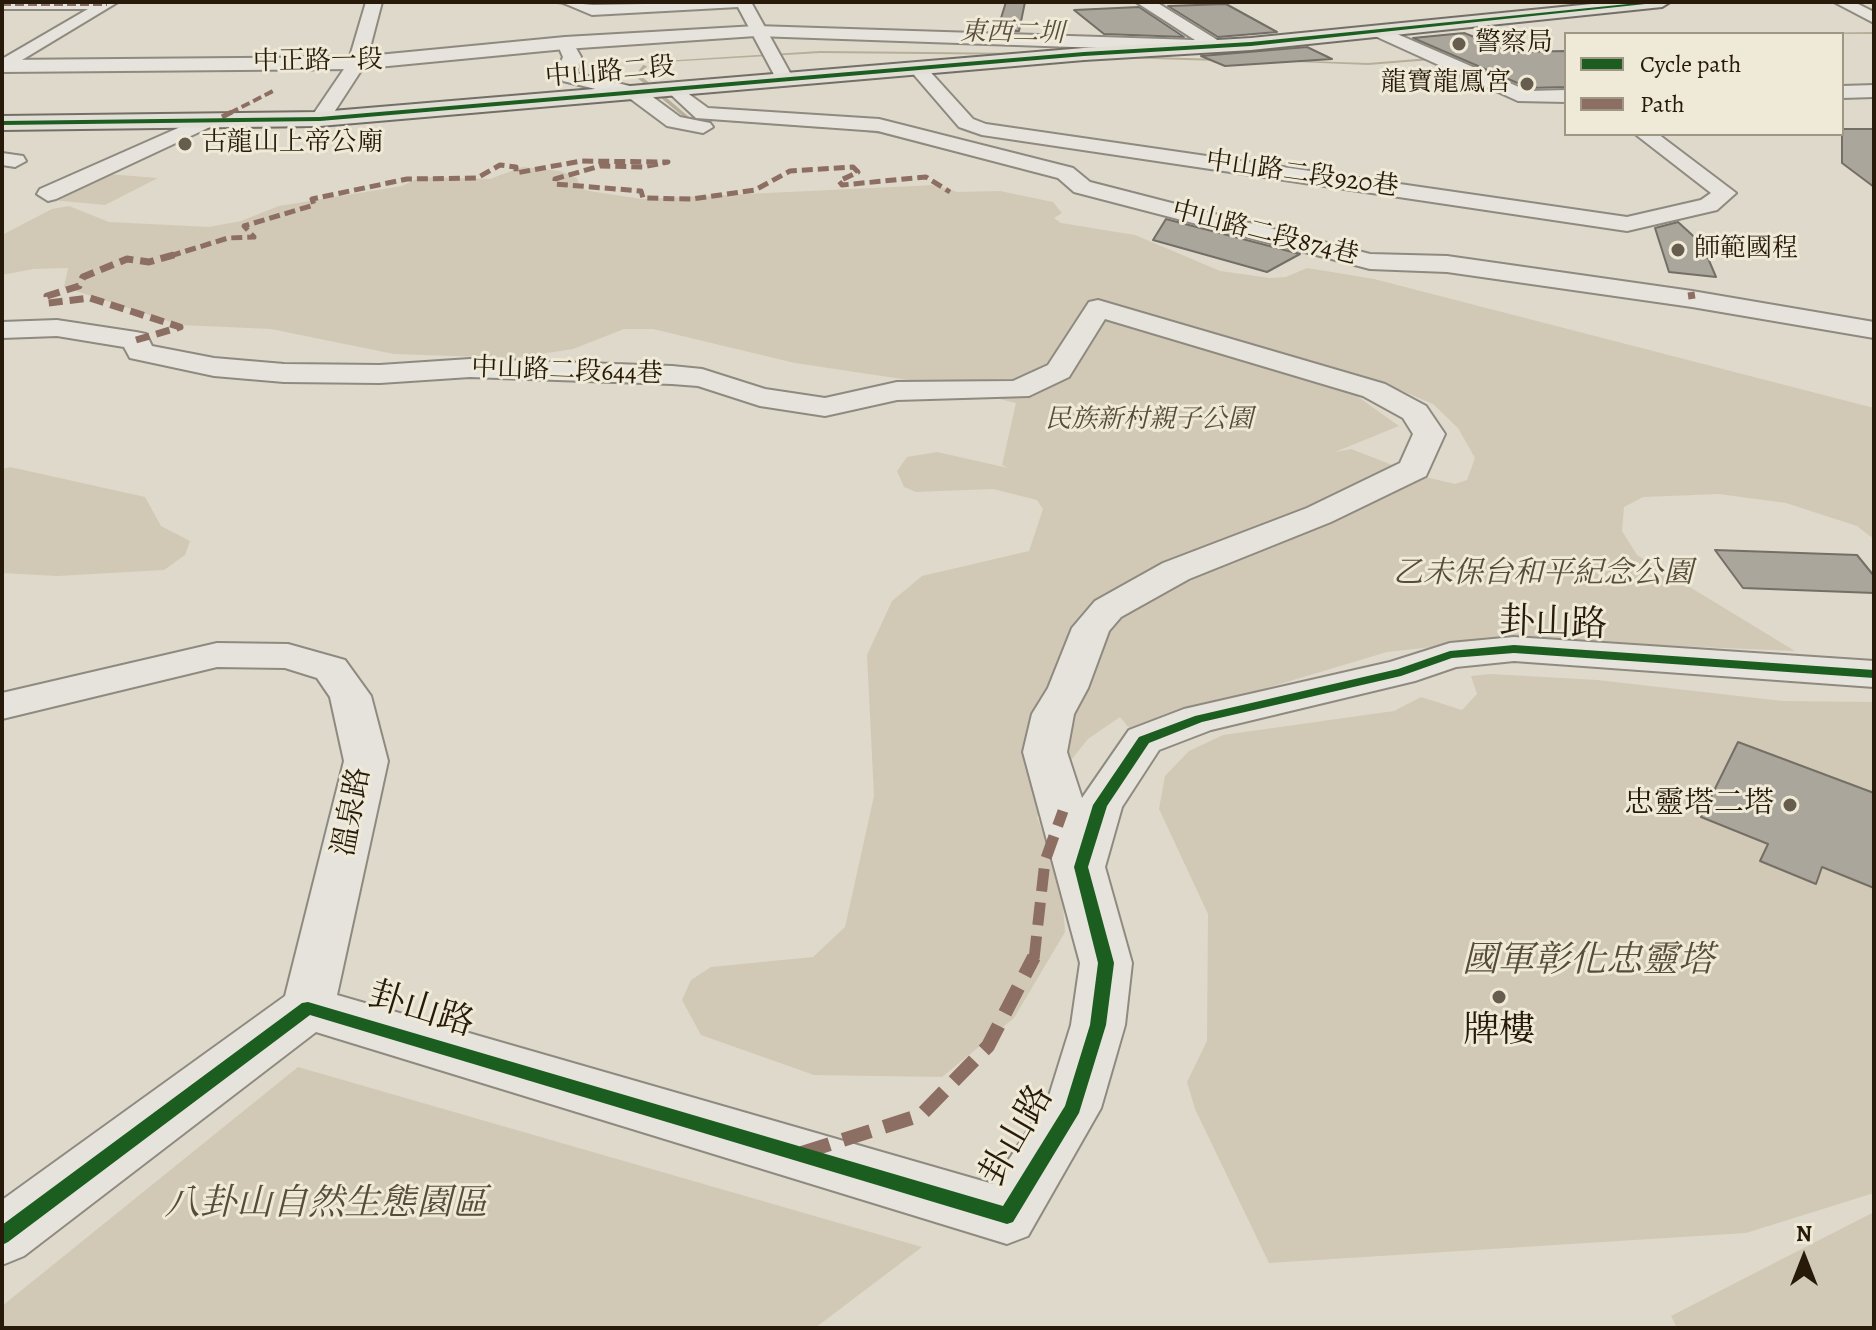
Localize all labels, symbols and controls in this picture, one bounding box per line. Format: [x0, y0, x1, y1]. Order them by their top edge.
water label: 東西二圳 [960, 17, 1064, 51]
place label: 警察局 [1475, 28, 1553, 60]
legend [1564, 32, 1844, 136]
marker: 警察局 [1450, 35, 1468, 53]
street label: 中正路一段 [253, 45, 383, 79]
text: Cycle path [1640, 48, 1741, 80]
street label: 中山路二段 [544, 52, 676, 94]
place label: 龍寶龍鳳宮 [1381, 68, 1511, 100]
marker: 龍寶龍鳳宮 [1518, 75, 1536, 93]
text: Path [1640, 88, 1685, 120]
place label: 古龍山上帝公廟 [201, 128, 383, 160]
marker: 古龍山上帝公廟 [176, 135, 194, 153]
street label: 中山路二段920巷 [1204, 146, 1400, 204]
street label: 中山路二段874巷 [1168, 196, 1362, 272]
place label: 師範國程 [1694, 234, 1798, 266]
marker: 師範國程 [1669, 241, 1687, 259]
street label: 中山路二段644巷 [471, 353, 663, 391]
park label: 民族新村親子公園 [1045, 405, 1253, 437]
park label: 乙未保台和平紀念公園 [1393, 557, 1693, 593]
street label: 卦山路 [1498, 602, 1608, 648]
street label: 溫泉路 [327, 764, 379, 860]
place label: 忠靈塔二塔 [1624, 787, 1774, 823]
marker: 忠靈塔二塔 [1781, 796, 1799, 814]
park label: 國軍彰化忠靈塔 [1462, 940, 1714, 984]
street label: 卦山路 [363, 975, 479, 1047]
marker: 牌樓 [1490, 988, 1508, 1006]
place label: 牌樓 [1463, 1010, 1535, 1054]
street label: 卦山路 [972, 1078, 1064, 1194]
park label: 八卦山自然生態園區 [164, 1183, 488, 1227]
north arrow [1764, 1218, 1844, 1298]
text: N [1796, 1219, 1812, 1249]

